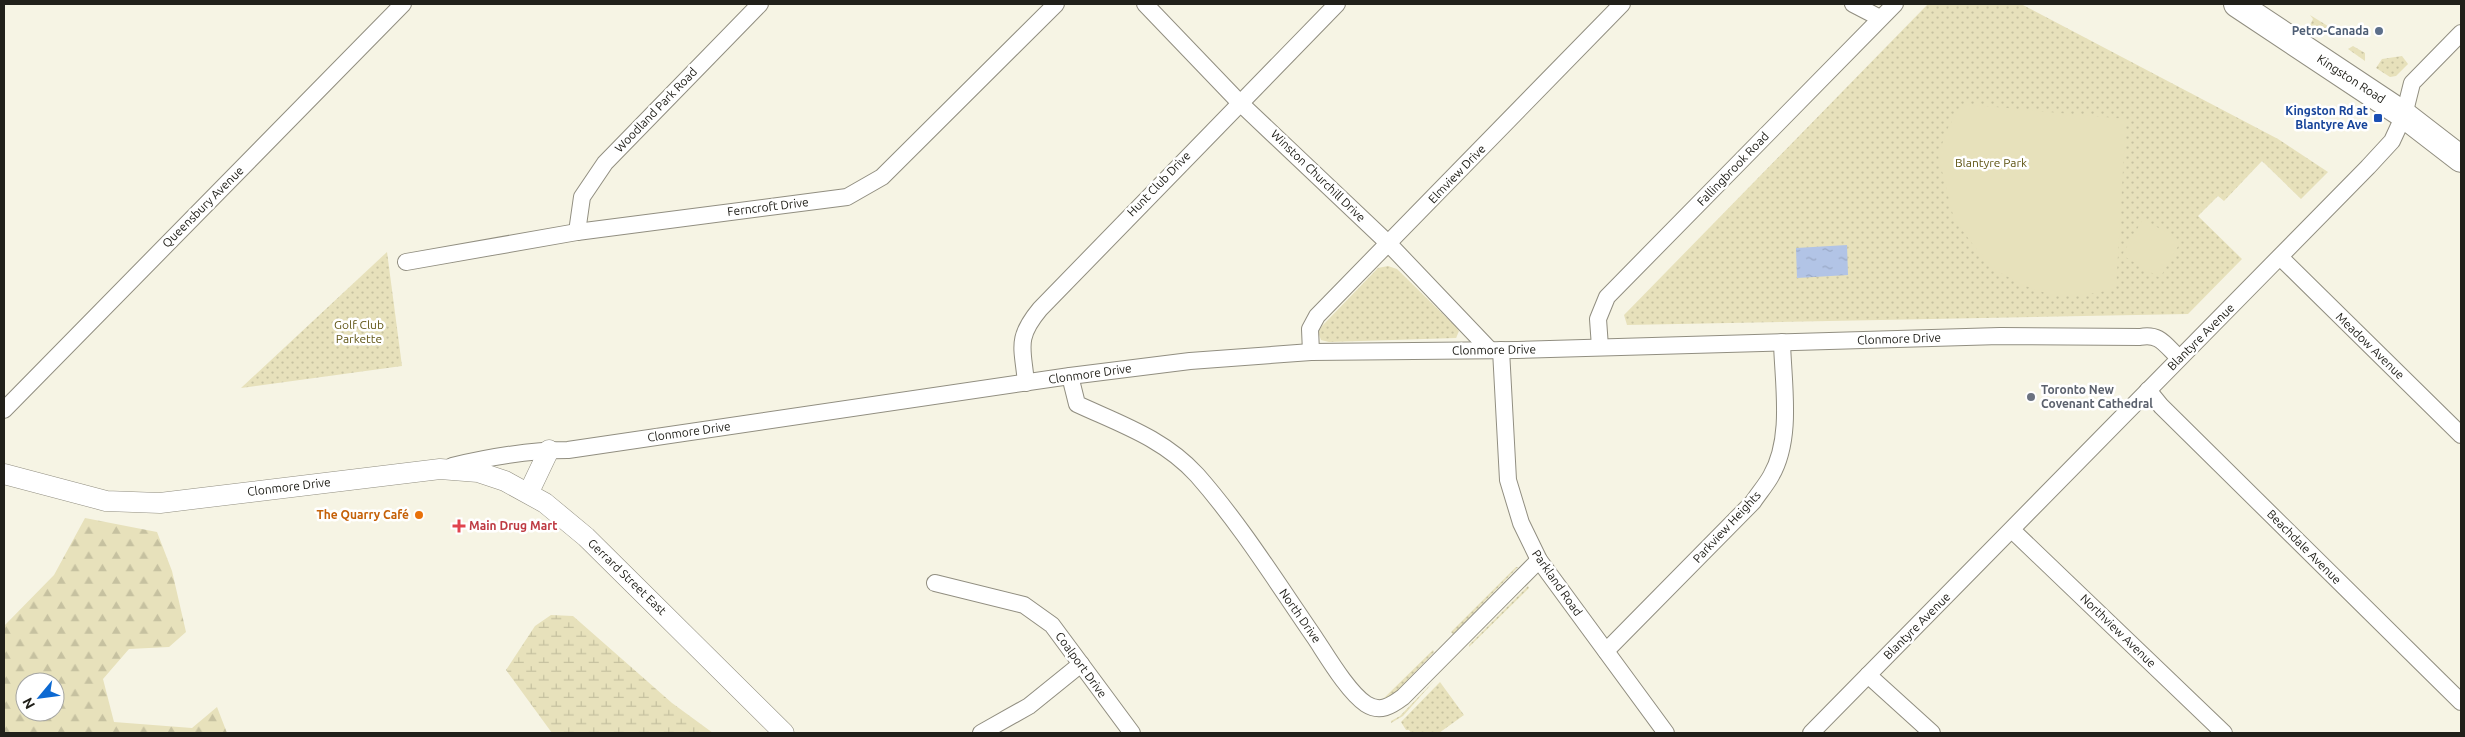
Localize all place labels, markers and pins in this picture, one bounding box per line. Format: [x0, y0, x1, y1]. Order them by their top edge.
place label: Petro-Canada [2292, 24, 2369, 37]
marker: Petro-Canada [2373, 25, 2385, 37]
place label: Kingston Rd at Blantyre Ave [2285, 104, 2368, 131]
marker: Kingston Rd at Blantyre Ave [2372, 112, 2384, 124]
place label: Toronto New Covenant Cathedral [2041, 383, 2153, 410]
marker: Toronto New Covenant Cathedral [2025, 391, 2037, 403]
place label: The Quarry Café [317, 508, 409, 521]
marker: The Quarry Café [413, 509, 425, 521]
place label: Main Drug Mart [469, 519, 557, 532]
marker: Main Drug Mart [453, 520, 465, 532]

